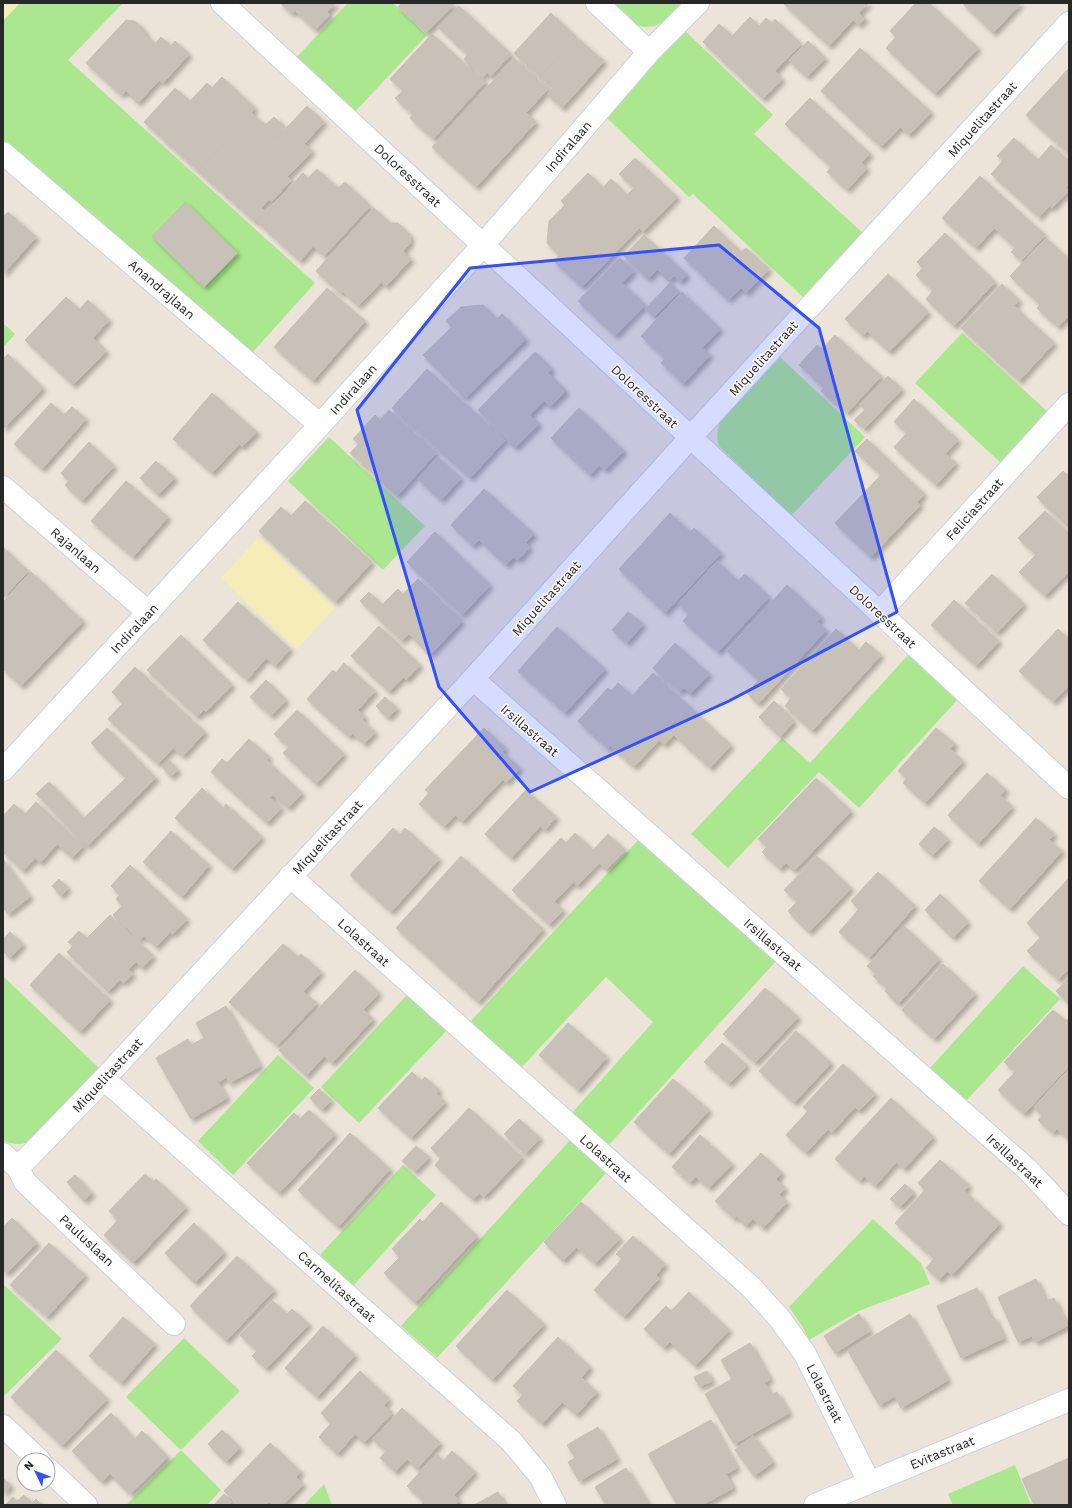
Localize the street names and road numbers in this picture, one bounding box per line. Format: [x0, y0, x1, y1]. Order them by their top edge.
street label: Miquelitastraat [945, 78, 1020, 160]
street label: Indiralaan [542, 118, 595, 175]
street label: Doloresstraat [371, 141, 445, 210]
street label: Anandrajlaan [125, 257, 198, 322]
street label: Miquelitastraat [726, 317, 801, 399]
street label: Indiralaan [327, 361, 380, 418]
street label: Doloresstraat [608, 362, 682, 431]
street label: Feliciastraat [943, 475, 1006, 543]
street label: Rajanlaan [48, 525, 104, 576]
street label: Miquelitastraat [509, 557, 584, 639]
street label: Doloresstraat [846, 582, 920, 651]
street label: Indiralaan [108, 600, 161, 656]
street label: Irsillastraat [498, 701, 562, 760]
street label: Miquelitastraat [289, 797, 366, 877]
street label: Lolastraat [335, 915, 393, 970]
street label: Irsillastraat [741, 915, 805, 974]
street label: Miquelitastraat [69, 1035, 146, 1115]
street label: Irsillastraat [983, 1130, 1046, 1191]
street label: Lolastraat [577, 1131, 635, 1186]
street label: Pauluslaan [56, 1211, 117, 1269]
street label: Carmelitastraat [295, 1248, 379, 1325]
street label: Lolastraat [803, 1361, 846, 1426]
street label: Evitastraat [908, 1433, 977, 1472]

